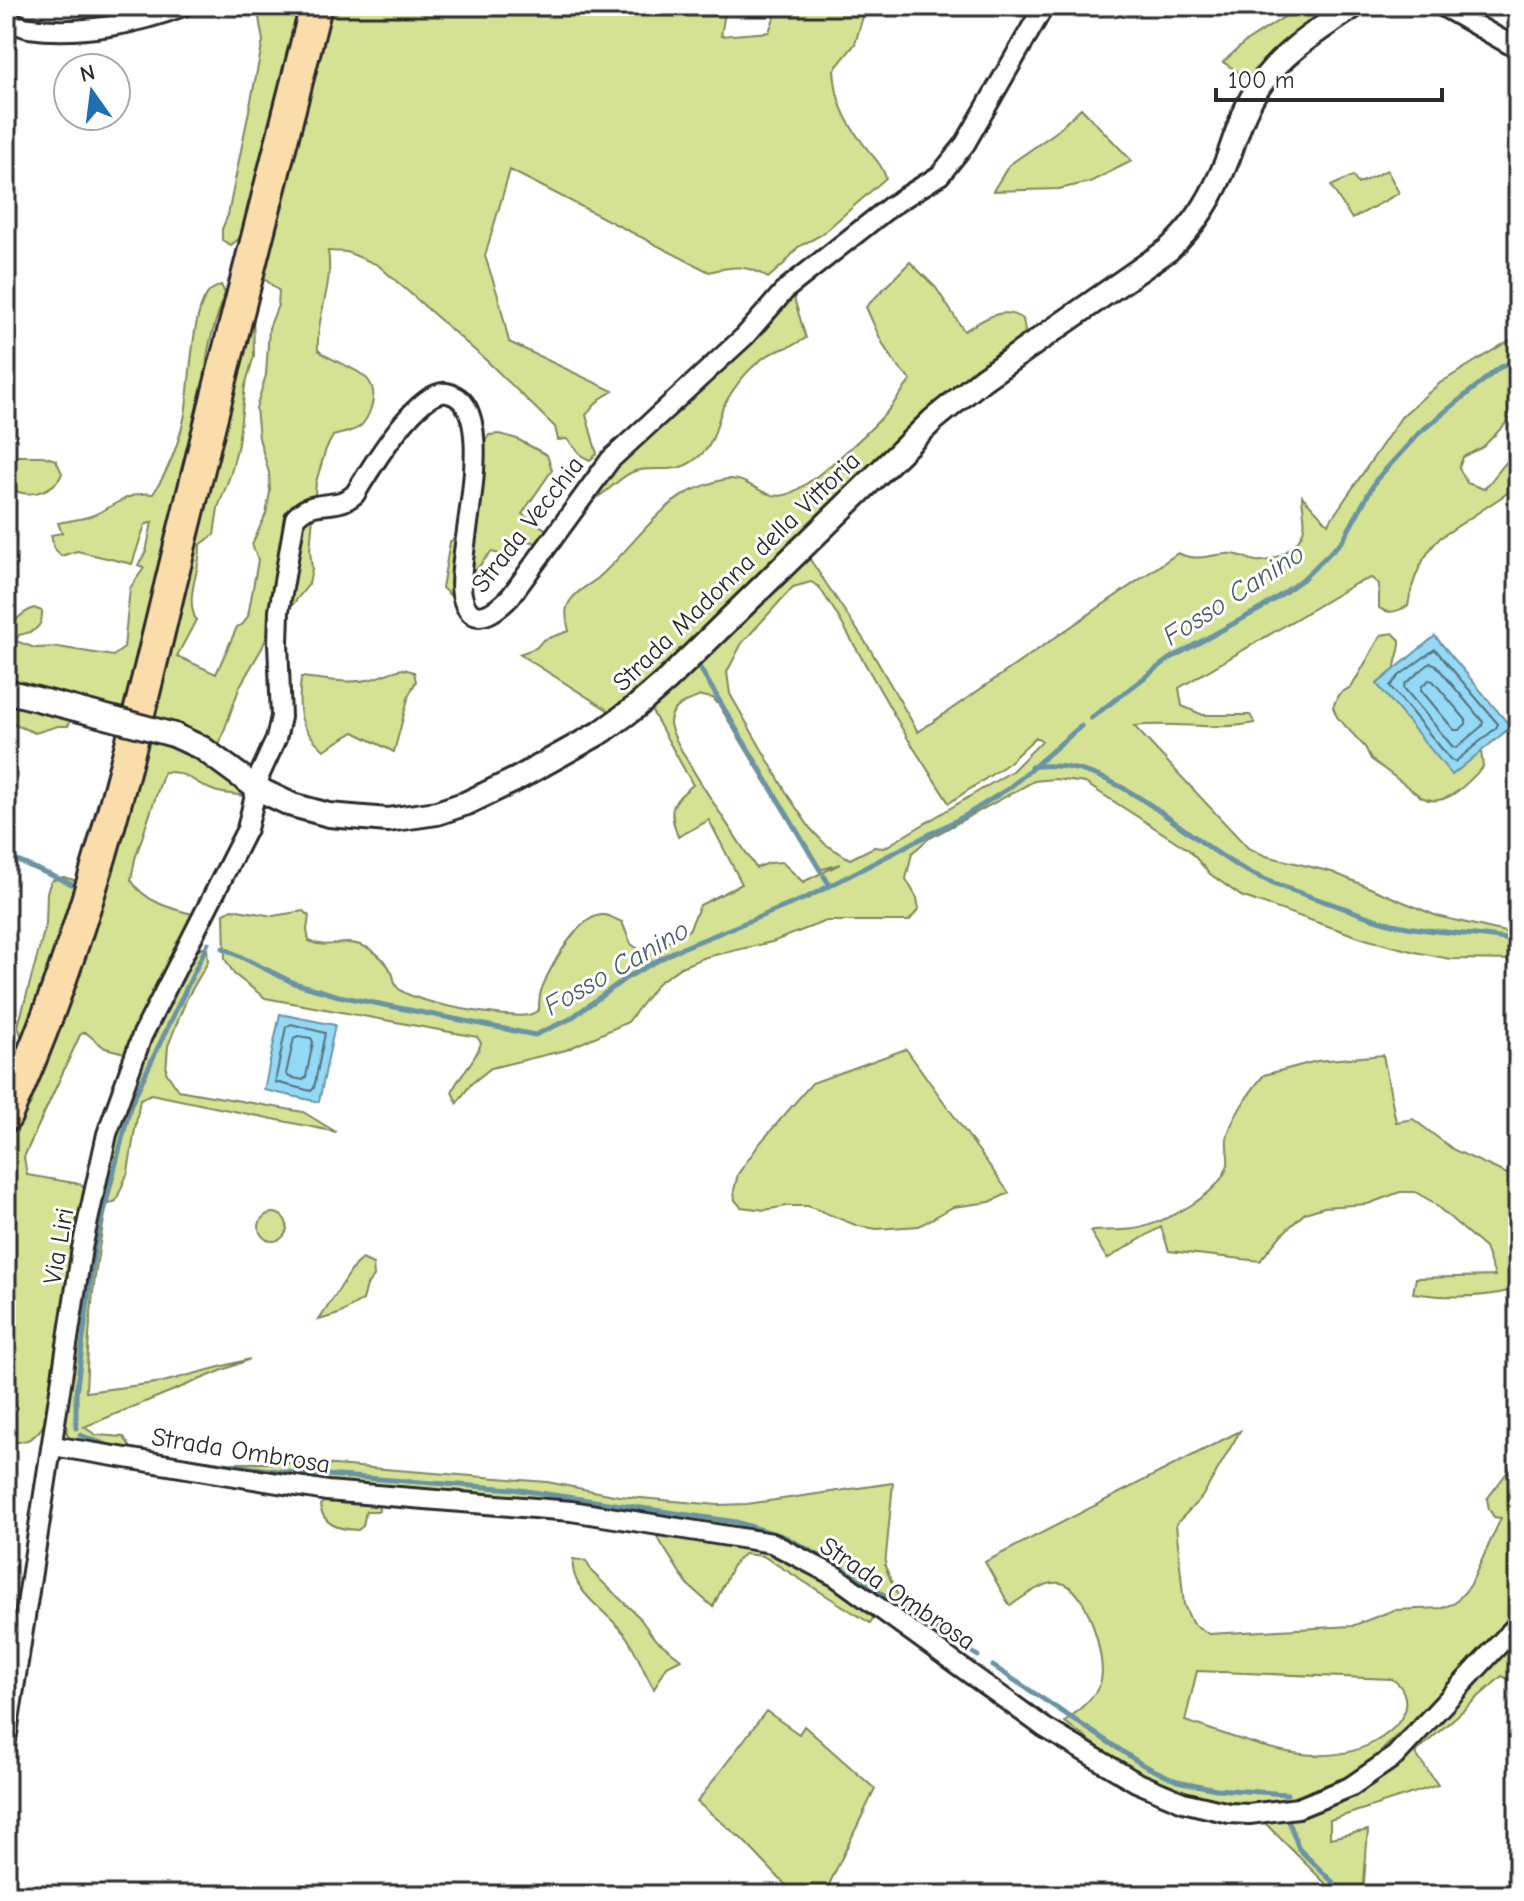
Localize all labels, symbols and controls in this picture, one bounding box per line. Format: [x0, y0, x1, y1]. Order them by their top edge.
north arrow [52, 52, 132, 132]
scale bar [1216, 52, 1442, 102]
text: N [77, 59, 98, 88]
text: 100 m [1228, 66, 1295, 94]
street label: Strada Madonna della Vittoria [607, 446, 867, 698]
street label: Strada Vecchia [465, 451, 590, 599]
water label: Fosso Canino [1157, 537, 1310, 652]
water label: Fosso Canino [538, 913, 695, 1022]
street label: Via Liri [38, 1206, 80, 1287]
street label: Strada Ombrosa [149, 1422, 332, 1480]
street label: Strada Ombrosa [814, 1531, 981, 1657]

